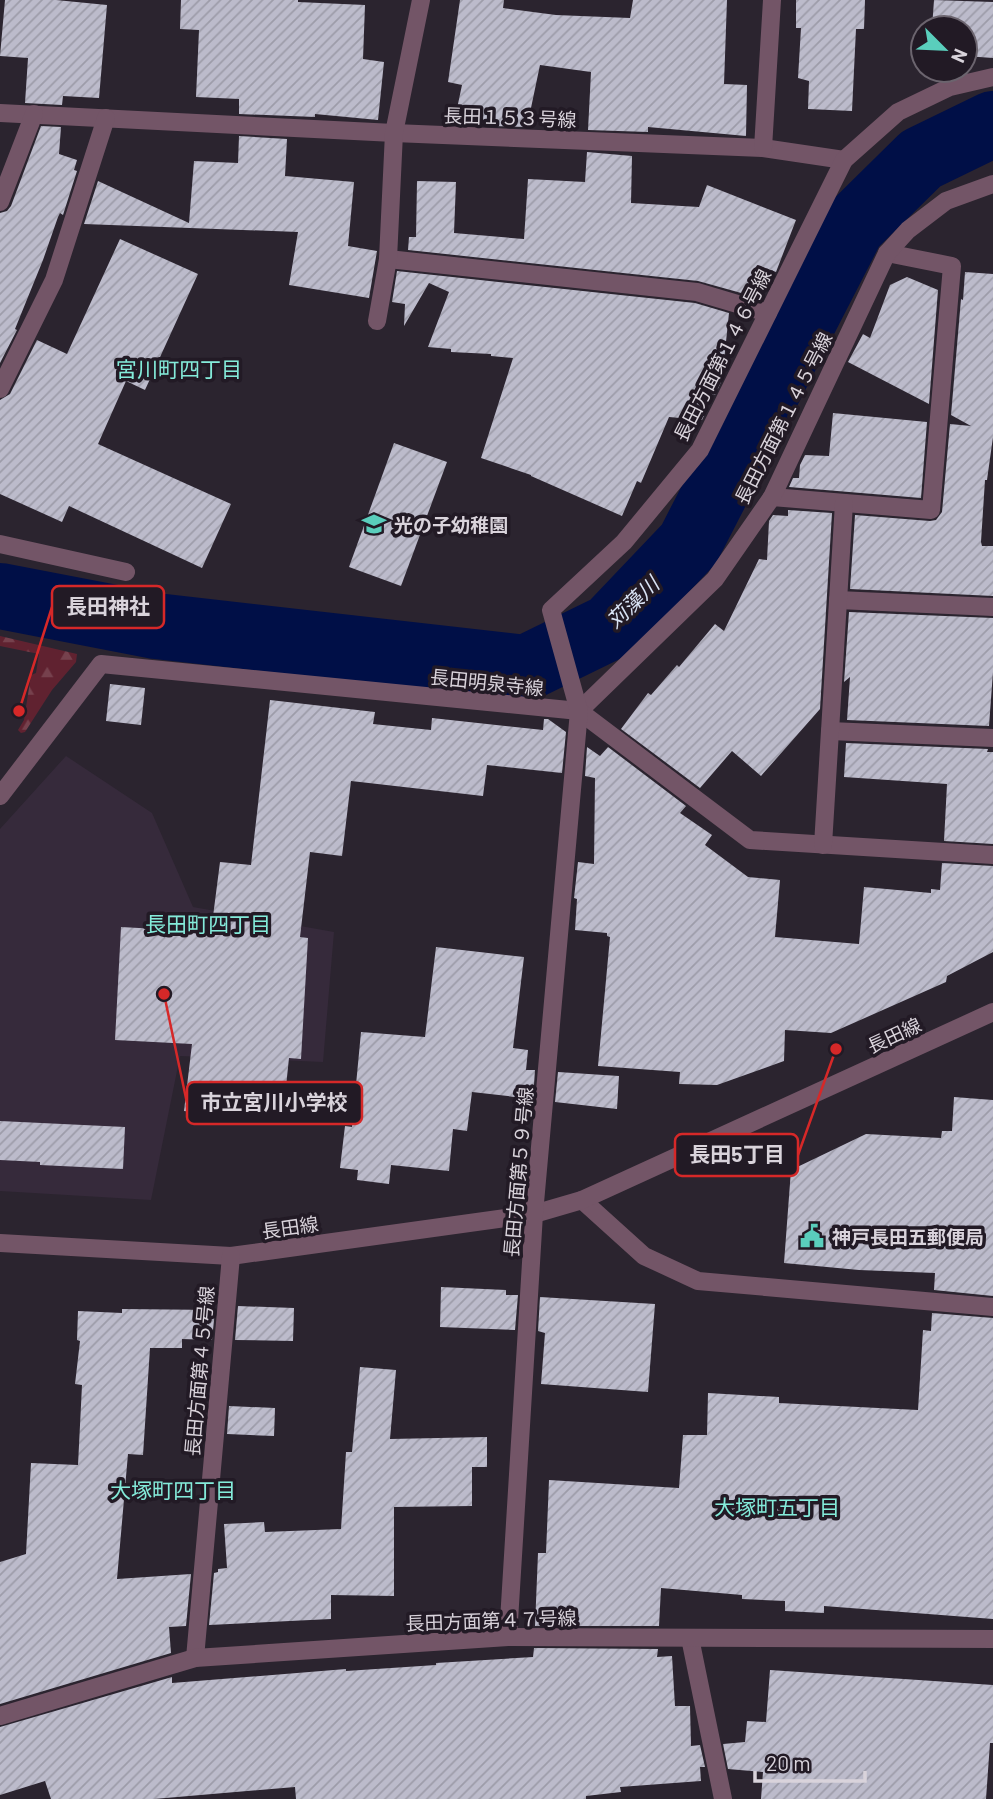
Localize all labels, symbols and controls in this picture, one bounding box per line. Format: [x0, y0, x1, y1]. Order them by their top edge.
north arrow [909, 14, 979, 84]
text: N [947, 46, 973, 67]
street label: 長田１５３号線 [443, 103, 577, 131]
street label: 長田方面第１４６号線 [669, 265, 775, 445]
street label: 長田方面第１４５号線 [730, 328, 836, 508]
district label: 宮川町四丁目 [116, 356, 242, 381]
school or university icon: 光の子幼稚園 [360, 510, 388, 538]
place label: 光の子幼稚園 [394, 513, 508, 536]
water label: 苅藻川 [601, 570, 665, 633]
callout: 長田神社 [52, 586, 164, 628]
text: 長田神社 [66, 593, 150, 618]
street label: 長田明泉寺線 [429, 665, 545, 699]
district label: 長田町四丁目 [145, 911, 271, 936]
street label: 長田線 [863, 1013, 925, 1057]
callout: 市立宮川小学校 [187, 1082, 362, 1124]
street label: 長田方面第５９号線 [499, 1086, 537, 1258]
text: 市立宮川小学校 [201, 1089, 348, 1114]
callout: 長田5丁目 [675, 1134, 798, 1176]
text: 長田5丁目 [689, 1141, 785, 1166]
street label: 長田線 [260, 1212, 320, 1242]
public building icon: 神戸長田五郵便局 [798, 1222, 826, 1250]
place label: 神戸長田五郵便局 [832, 1225, 984, 1248]
street label: 長田方面第４５号線 [180, 1285, 218, 1457]
district label: 大塚町四丁目 [110, 1477, 236, 1502]
district label: 大塚町五丁目 [714, 1494, 840, 1519]
street label: 長田方面第４７号線 [405, 1606, 577, 1634]
scale bar [755, 1740, 865, 1784]
text: 20 m [766, 1750, 811, 1775]

